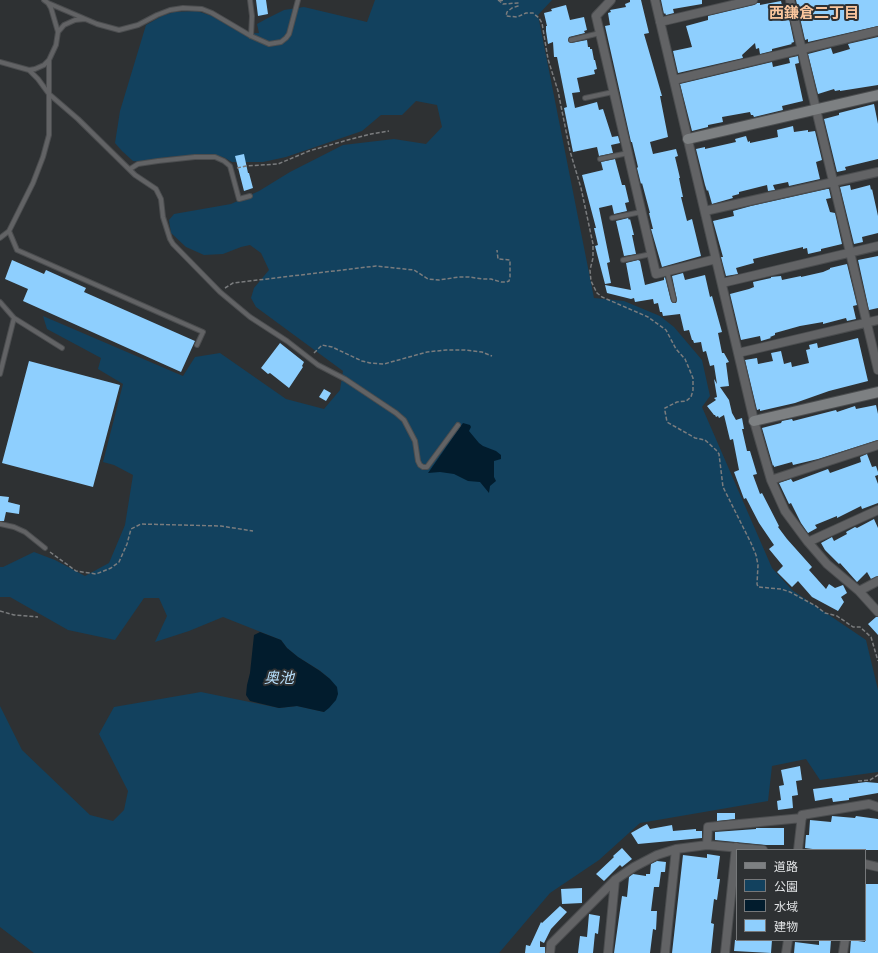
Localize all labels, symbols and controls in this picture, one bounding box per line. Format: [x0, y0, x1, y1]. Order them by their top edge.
district label: 西鎌倉二丁目 [769, 4, 859, 22]
water label: 奥池 [264, 669, 294, 687]
legend [736, 849, 866, 941]
text: 道路 [774, 859, 798, 874]
text: 公園 [774, 879, 798, 894]
text: 水域 [774, 899, 798, 914]
text: 建物 [774, 919, 798, 934]

